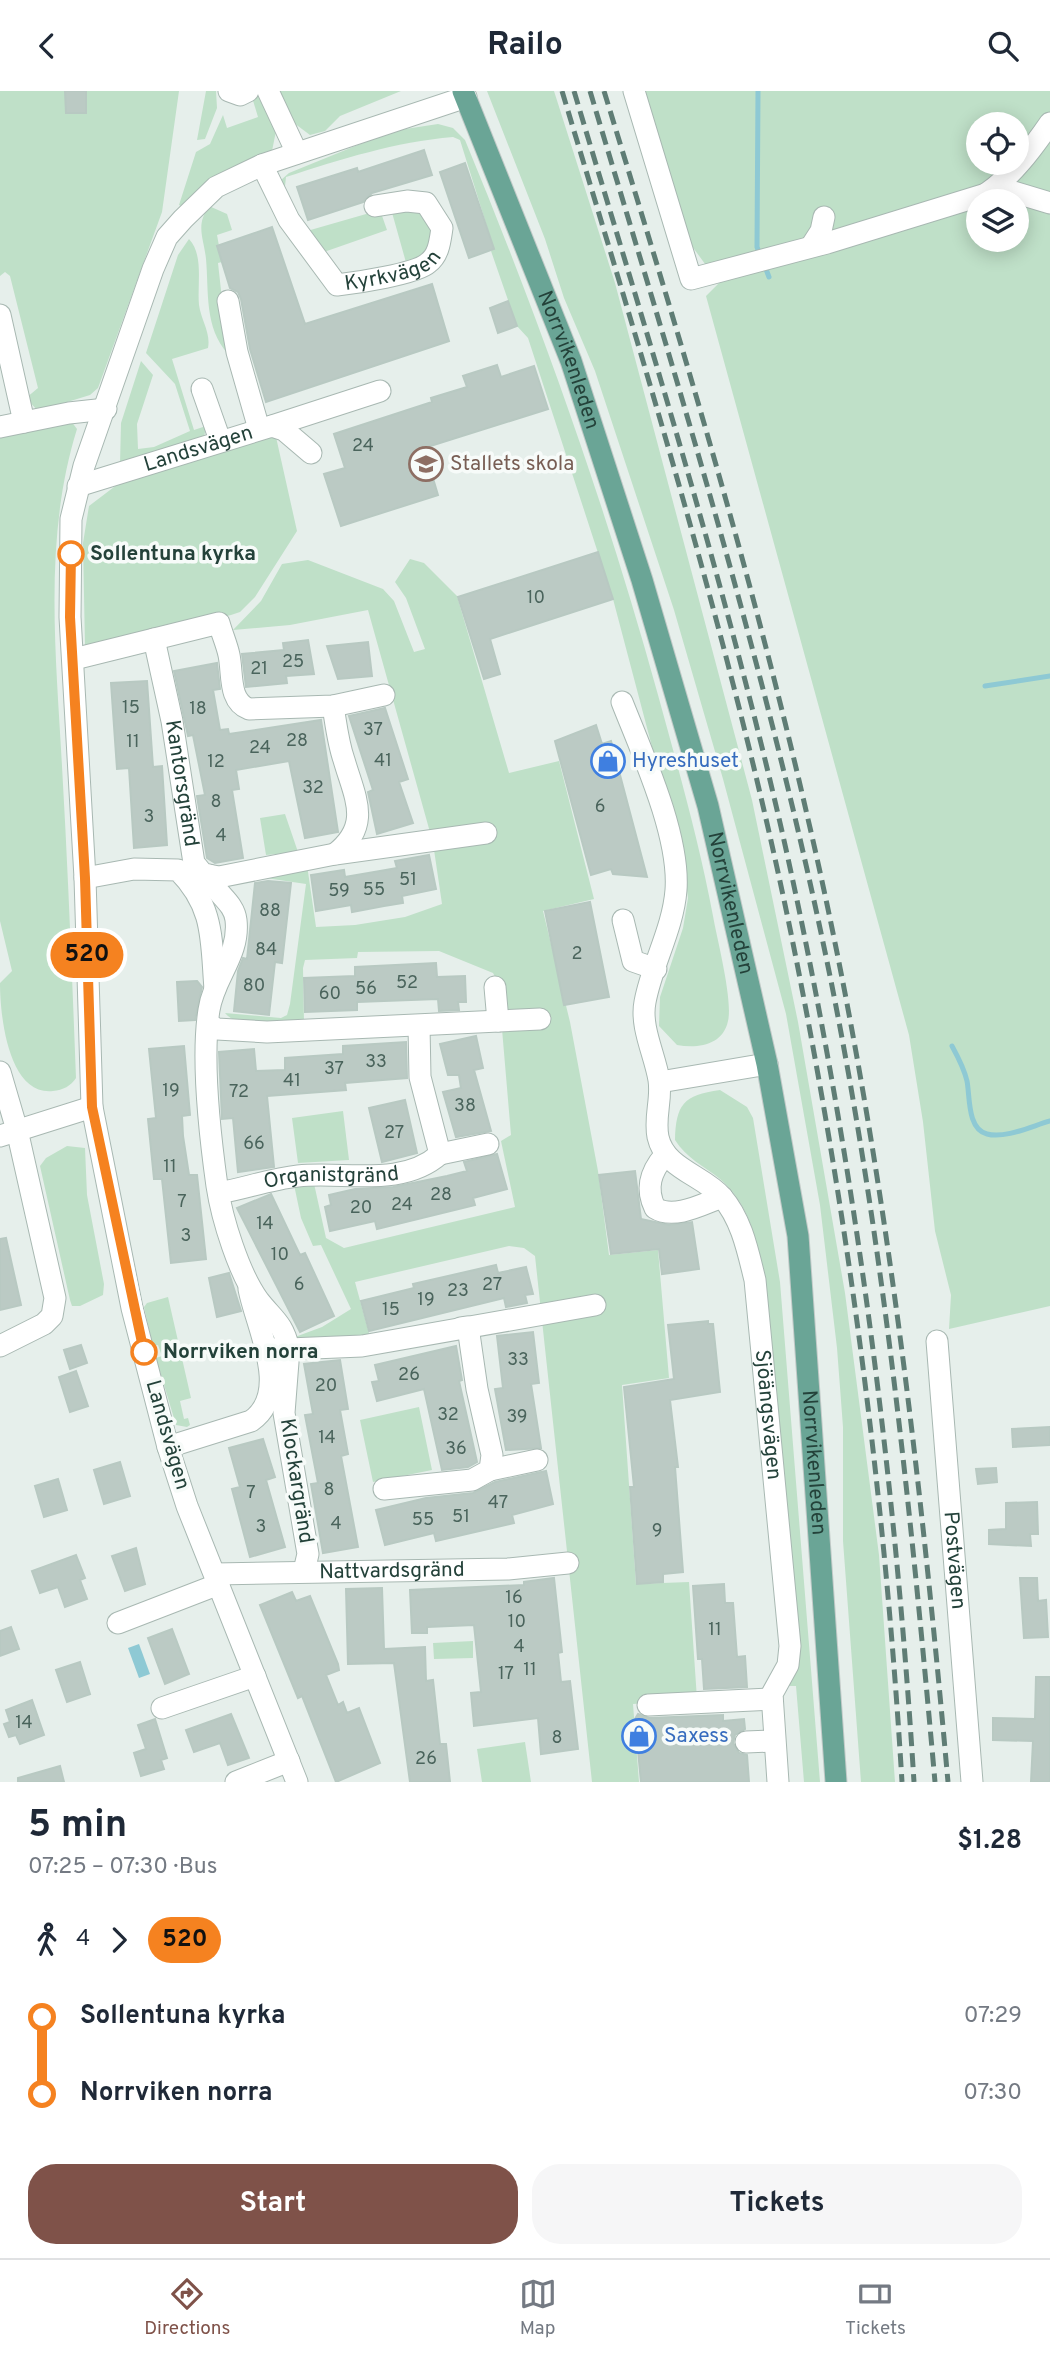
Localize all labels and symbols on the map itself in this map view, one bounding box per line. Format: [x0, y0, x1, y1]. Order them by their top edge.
street label: Kyrkvägen [343, 245, 448, 297]
street label: Norrvikenleden [531, 287, 606, 433]
street label: Landsvägen [140, 419, 256, 478]
house number: 24 [352, 435, 374, 458]
school or university icon: Stallets skola [407, 445, 445, 483]
place label: Stallets skola [450, 451, 574, 478]
marker: Sollentuna kyrka [58, 541, 84, 567]
place label: Sollentuna kyrka [90, 541, 256, 568]
house number: 10 [527, 587, 545, 610]
house number: 25 [282, 651, 304, 674]
house number: 21 [250, 658, 268, 681]
house number: 15 [122, 697, 140, 720]
house number: 18 [189, 698, 207, 721]
street label: Kantorsgränd [159, 718, 205, 849]
house number: 37 [363, 719, 383, 742]
house number: 28 [286, 730, 308, 753]
house number: 11 [126, 731, 140, 754]
house number: 24 [249, 737, 271, 760]
shop icon: Hyreshuset [589, 742, 627, 780]
place label: Hyreshuset [632, 748, 739, 775]
house number: 41 [374, 750, 392, 773]
house number: 12 [207, 751, 225, 774]
house number: 32 [302, 777, 324, 800]
house number: 8 [211, 791, 222, 814]
house number: 6 [595, 796, 605, 819]
house number: 3 [144, 806, 154, 829]
house number: 4 [215, 825, 227, 848]
street label: Norrvikenleden [701, 829, 760, 977]
house number: 51 [399, 869, 417, 892]
house number: 55 [363, 879, 385, 902]
house number: 59 [328, 880, 350, 903]
house number: 88 [259, 900, 281, 923]
line badge: 520 [47, 932, 127, 978]
house number: 84 [255, 939, 277, 962]
house number: 2 [571, 943, 583, 966]
house number: 52 [396, 972, 418, 995]
house number: 80 [243, 975, 265, 998]
house number: 56 [355, 978, 377, 1001]
house number: 60 [319, 983, 341, 1006]
house number: 33 [365, 1051, 387, 1074]
house number: 37 [324, 1058, 344, 1081]
house number: 41 [283, 1070, 301, 1093]
house number: 19 [162, 1080, 180, 1103]
house number: 72 [229, 1081, 249, 1104]
house number: 38 [454, 1095, 476, 1118]
house number: 27 [384, 1122, 404, 1145]
house number: 66 [243, 1133, 265, 1156]
house number: 11 [163, 1156, 177, 1179]
street label: Organistgränd [261, 1160, 401, 1196]
house number: 28 [430, 1184, 452, 1207]
house number: 7 [177, 1191, 187, 1214]
house number: 24 [391, 1194, 413, 1217]
house number: 20 [350, 1197, 372, 1220]
house number: 14 [256, 1213, 274, 1236]
house number: 3 [181, 1225, 191, 1248]
house number: 10 [271, 1244, 289, 1267]
house number: 6 [294, 1274, 304, 1297]
house number: 27 [482, 1274, 502, 1297]
house number: 23 [447, 1280, 469, 1303]
house number: 19 [417, 1289, 435, 1312]
house number: 15 [382, 1299, 400, 1322]
marker: Norrviken norra [131, 1339, 157, 1365]
place label: Norrviken norra [163, 1339, 318, 1366]
street label: Sjöängsvägen [748, 1348, 788, 1481]
house number: 33 [507, 1349, 529, 1372]
house number: 26 [398, 1364, 420, 1387]
house number: 20 [315, 1375, 337, 1398]
street label: Landsvägen [138, 1377, 196, 1493]
street label: Norrvikenleden [795, 1389, 832, 1536]
house number: 32 [437, 1404, 459, 1427]
house number: 39 [506, 1406, 528, 1429]
street label: Klockargränd [273, 1417, 319, 1545]
house number: 14 [318, 1427, 336, 1450]
house number: 36 [445, 1438, 467, 1461]
house number: 8 [324, 1479, 335, 1502]
house number: 7 [246, 1482, 256, 1505]
house number: 47 [488, 1492, 508, 1515]
house number: 51 [452, 1506, 470, 1529]
house number: 55 [412, 1509, 434, 1532]
street label: Postvägen [937, 1510, 972, 1610]
house number: 4 [330, 1513, 342, 1536]
house number: 3 [256, 1516, 266, 1539]
house number: 9 [652, 1520, 662, 1543]
street label: Nattvardsgränd [319, 1556, 465, 1586]
house number: 16 [505, 1587, 523, 1610]
house number: 10 [508, 1611, 526, 1634]
house number: 11 [708, 1619, 722, 1642]
house number: 4 [513, 1636, 525, 1659]
house number: 11 [523, 1659, 537, 1682]
house number: 17 [498, 1663, 514, 1686]
house number: 14 [15, 1712, 33, 1735]
shop icon: Saxess [620, 1717, 658, 1755]
place label: Saxess [664, 1723, 729, 1750]
house number: 8 [552, 1727, 563, 1750]
house number: 26 [415, 1748, 437, 1771]

